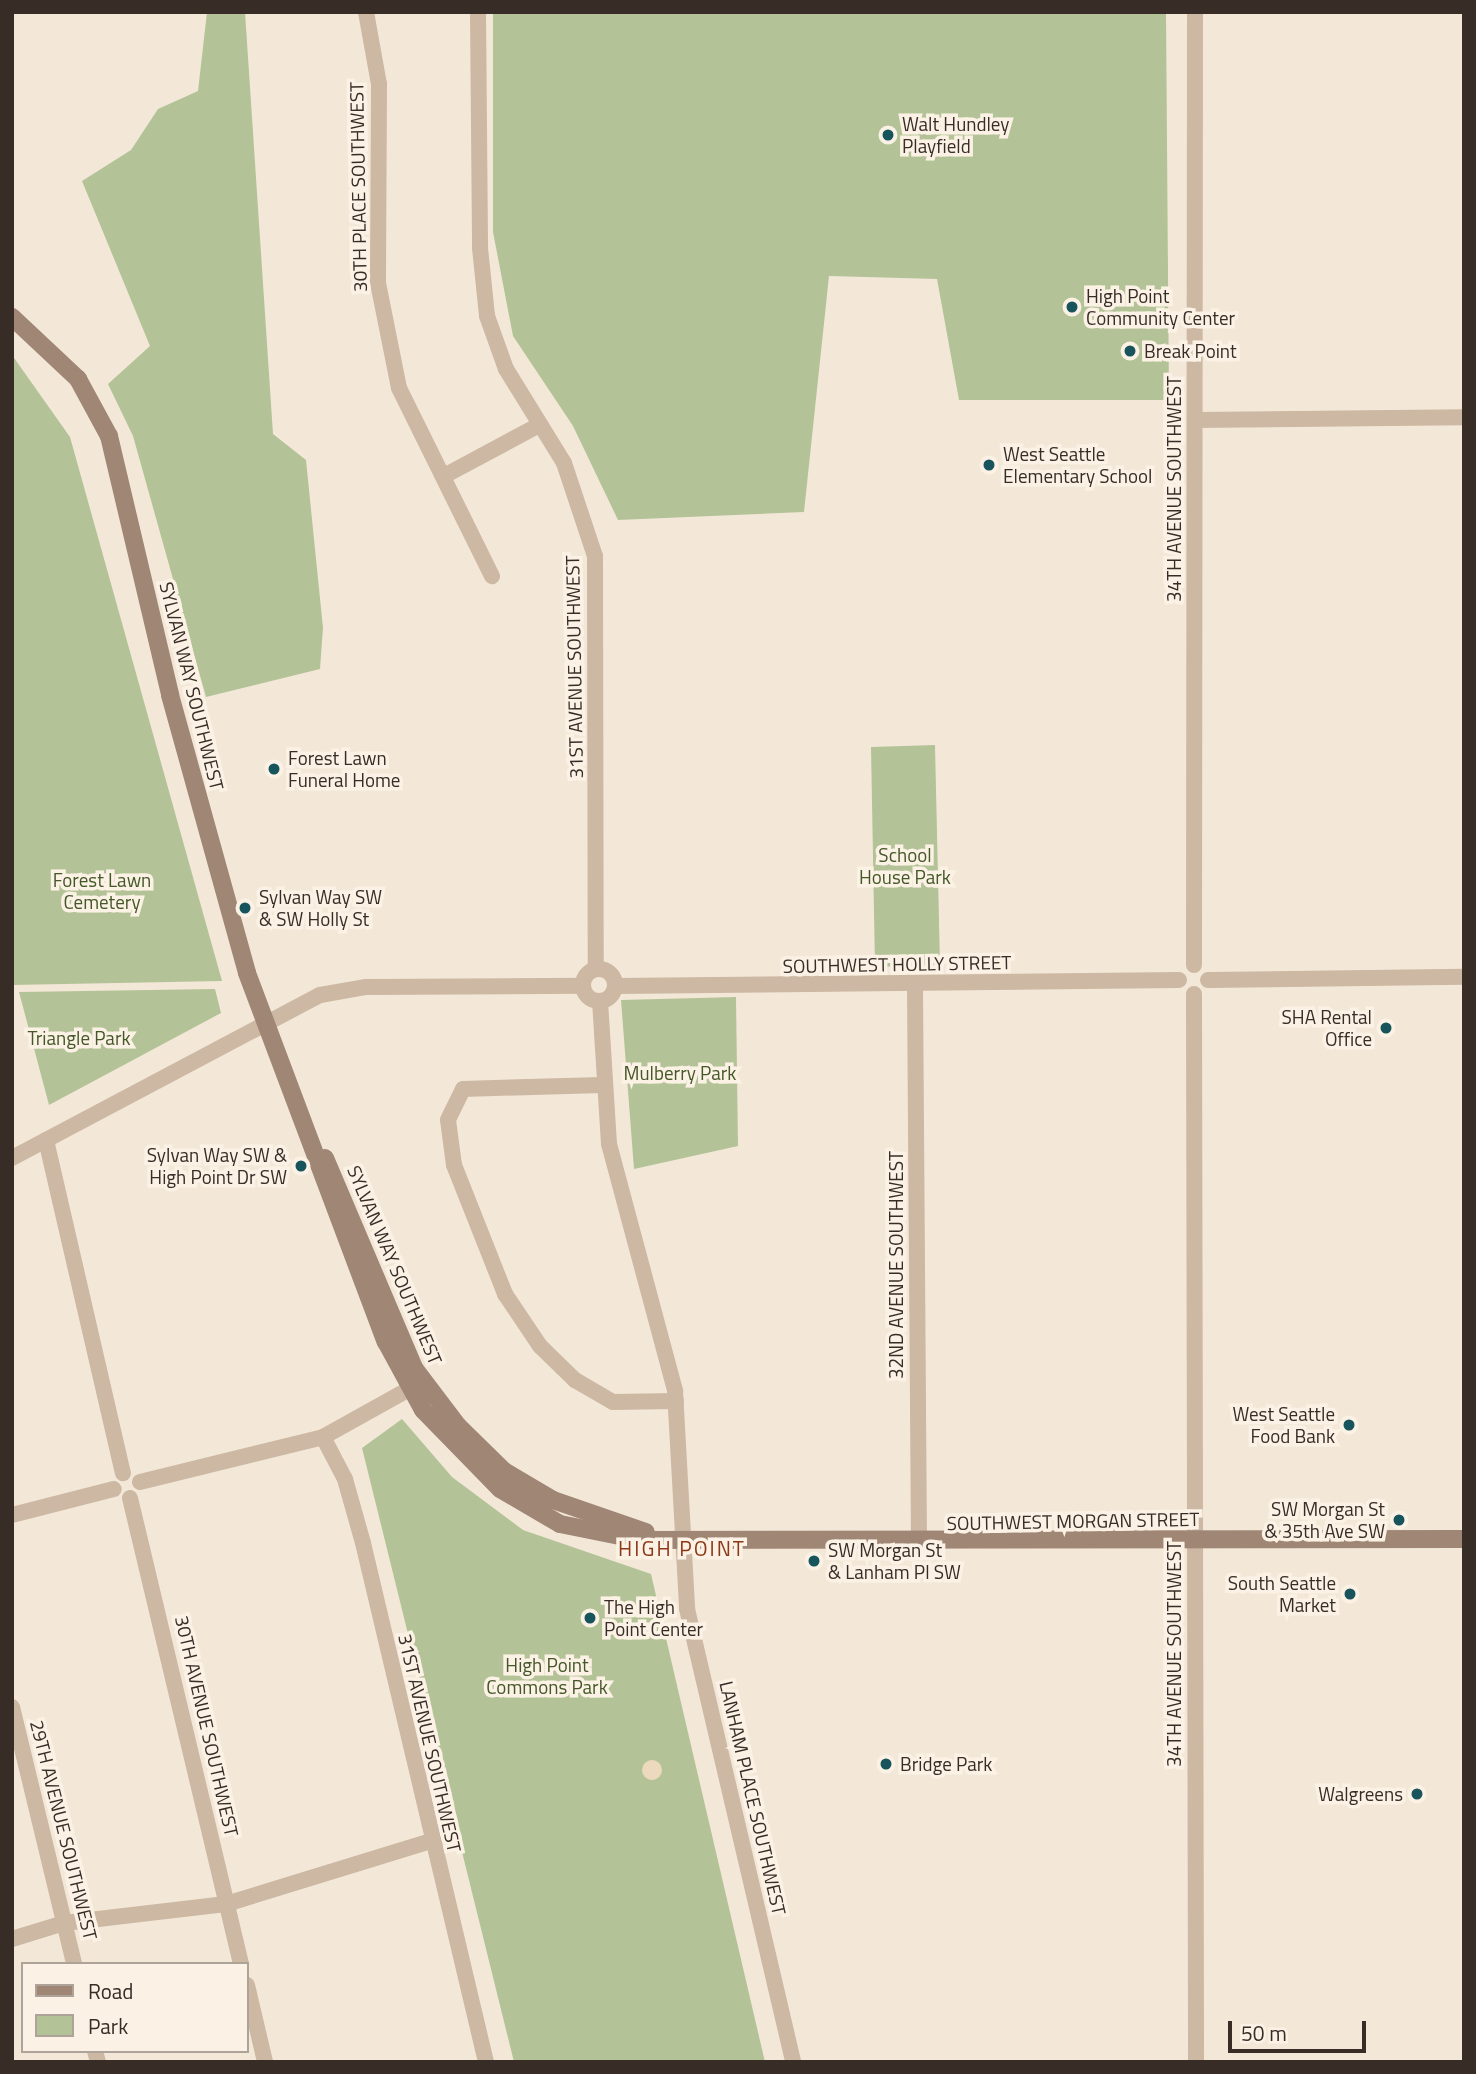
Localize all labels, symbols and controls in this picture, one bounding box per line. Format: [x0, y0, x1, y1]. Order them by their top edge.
street label: 30TH PLACE SOUTHWEST [345, 82, 371, 292]
place label: Walt Hundley Playfield [902, 113, 1009, 157]
marker: Walt Hundley Playfield [880, 127, 896, 143]
place label: High Point Community Center [1086, 285, 1235, 329]
marker: High Point Community Center [1064, 299, 1080, 315]
place label: Break Point [1144, 340, 1237, 362]
marker: Break Point [1122, 343, 1138, 359]
street label: 34TH AVENUE SOUTHWEST [1163, 376, 1185, 602]
place label: West Seattle Elementary School [1003, 443, 1152, 487]
marker: West Seattle Elementary School [981, 457, 997, 473]
street label: 31ST AVENUE SOUTHWEST [561, 555, 587, 779]
street label: SYLVAN WAY SOUTHWEST [155, 580, 229, 792]
place label: Forest Lawn Funeral Home [288, 747, 400, 791]
marker: Forest Lawn Funeral Home [266, 761, 282, 777]
park label: School House Park [859, 844, 951, 888]
park label: Forest Lawn Cemetery [53, 869, 151, 913]
place label: Sylvan Way SW & SW Holly St [259, 886, 382, 930]
marker: Sylvan Way SW & SW Holly St [237, 900, 253, 916]
street label: SOUTHWEST HOLLY STREET [782, 951, 1012, 977]
place label: SHA Rental Office [1282, 1006, 1372, 1050]
marker: SHA Rental Office [1378, 1020, 1394, 1036]
park label: Triangle Park [27, 1027, 131, 1049]
park label: Mulberry Park [624, 1062, 736, 1084]
place label: Sylvan Way SW & High Point Dr SW [147, 1144, 287, 1188]
street label: 32ND AVENUE SOUTHWEST [885, 1151, 907, 1379]
marker: Sylvan Way SW & High Point Dr SW [293, 1158, 309, 1174]
street label: SYLVAN WAY SOUTHWEST [343, 1162, 447, 1368]
place label: West Seattle Food Bank [1233, 1403, 1335, 1447]
marker: West Seattle Food Bank [1341, 1417, 1357, 1433]
place label: SW Morgan St & 35th Ave SW [1265, 1498, 1385, 1542]
street label: SOUTHWEST MORGAN STREET [946, 1507, 1200, 1535]
marker: SW Morgan St & 35th Ave SW [1391, 1512, 1407, 1528]
district label: HIGH POINT [619, 1535, 745, 1561]
place label: SW Morgan St & Lanham Pl SW [828, 1539, 961, 1583]
street label: 34TH AVENUE SOUTHWEST [1163, 1541, 1185, 1767]
marker: SW Morgan St & Lanham Pl SW [806, 1553, 822, 1569]
place label: South Seattle Market [1228, 1572, 1336, 1616]
marker: South Seattle Market [1342, 1586, 1358, 1602]
place label: The High Point Center [604, 1596, 703, 1640]
marker: The High Point Center [582, 1610, 598, 1626]
street label: 30TH AVENUE SOUTHWEST [170, 1613, 244, 1839]
street label: 31ST AVENUE SOUTHWEST [394, 1632, 466, 1854]
park label: High Point Commons Park [486, 1654, 608, 1698]
street label: LANHAM PLACE SOUTHWEST [715, 1679, 791, 1917]
street label: 29TH AVENUE SOUTHWEST [26, 1718, 102, 1942]
place label: Bridge Park [900, 1753, 992, 1775]
marker: Bridge Park [878, 1756, 894, 1772]
place label: Walgreens [1318, 1783, 1403, 1805]
marker: Walgreens [1409, 1786, 1425, 1802]
legend [21, 1962, 248, 2053]
text: Road [88, 1975, 133, 2007]
scale bar [1231, 2008, 1369, 2052]
text: Park [88, 2010, 128, 2042]
text: 50 m [1241, 2017, 1287, 2049]

